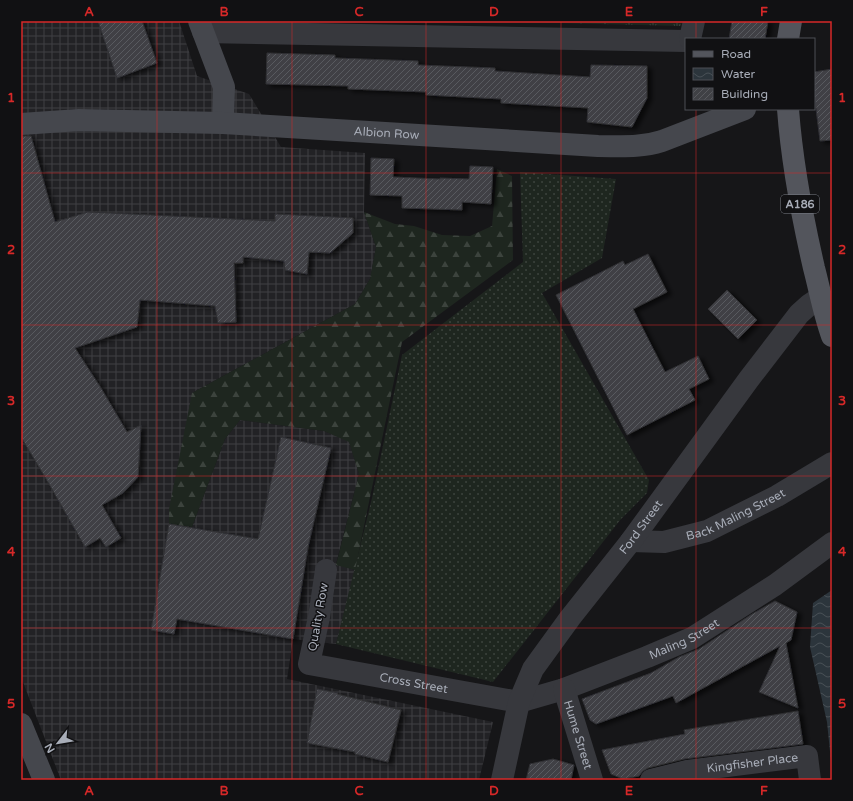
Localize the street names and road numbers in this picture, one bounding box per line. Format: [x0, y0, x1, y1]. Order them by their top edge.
street label: Albion Row [353, 124, 420, 142]
road number: A186 [781, 195, 819, 213]
street label: Back Maling Street [685, 486, 788, 543]
street label: Ford Street [616, 497, 666, 557]
street label: Quality Row [305, 581, 331, 652]
street label: Maling Street [647, 615, 722, 662]
street label: Cross Street [379, 670, 449, 696]
street label: Hume Street [561, 699, 595, 772]
street label: Kingfisher Place [706, 750, 799, 775]

